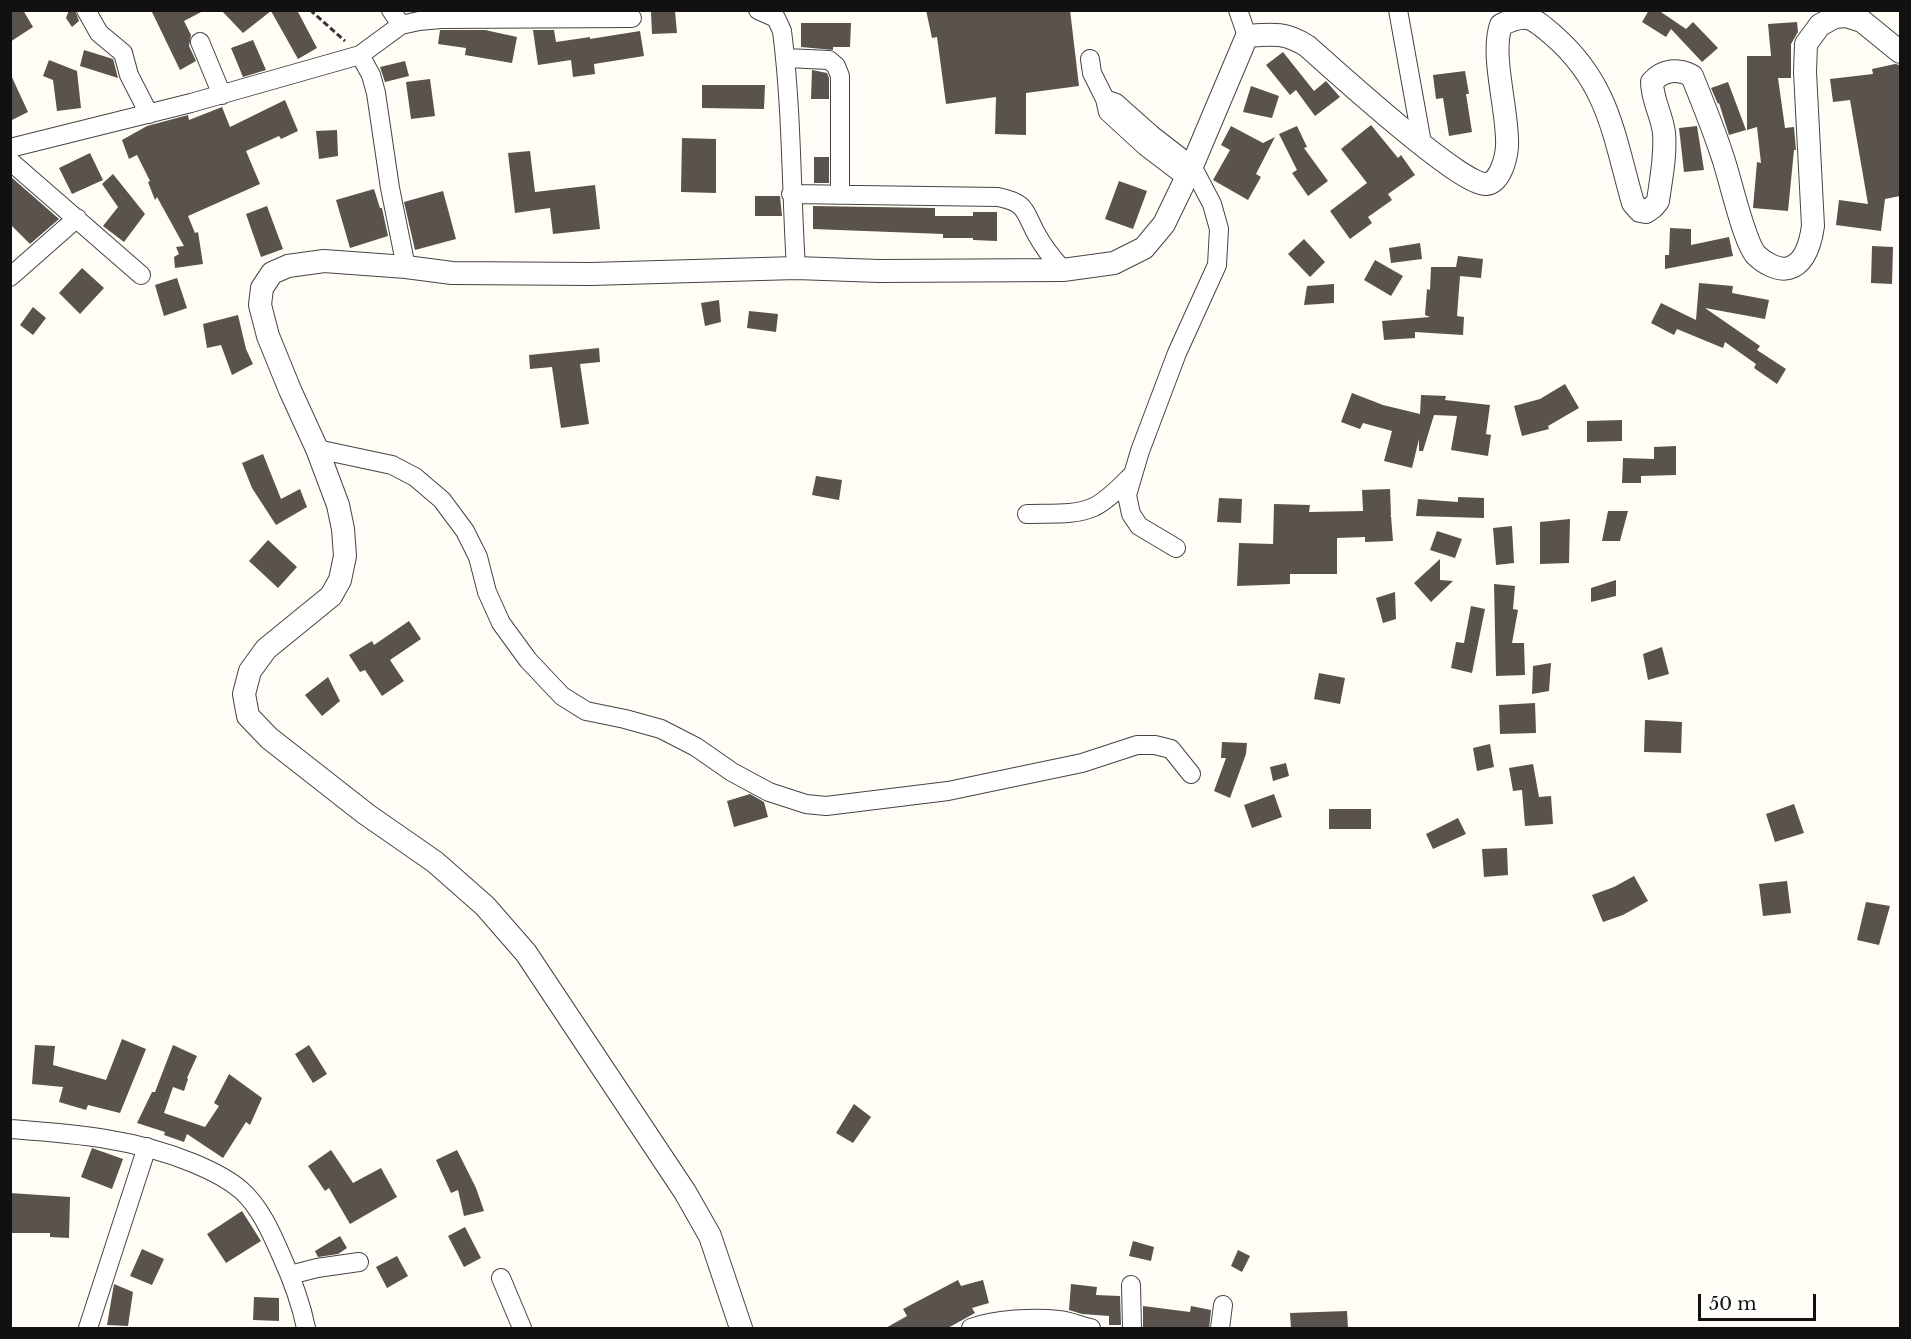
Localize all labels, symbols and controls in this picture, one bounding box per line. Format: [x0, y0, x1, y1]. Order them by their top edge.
scale bar [1701, 1282, 1820, 1320]
text: 50 m [1709, 1293, 1757, 1315]

